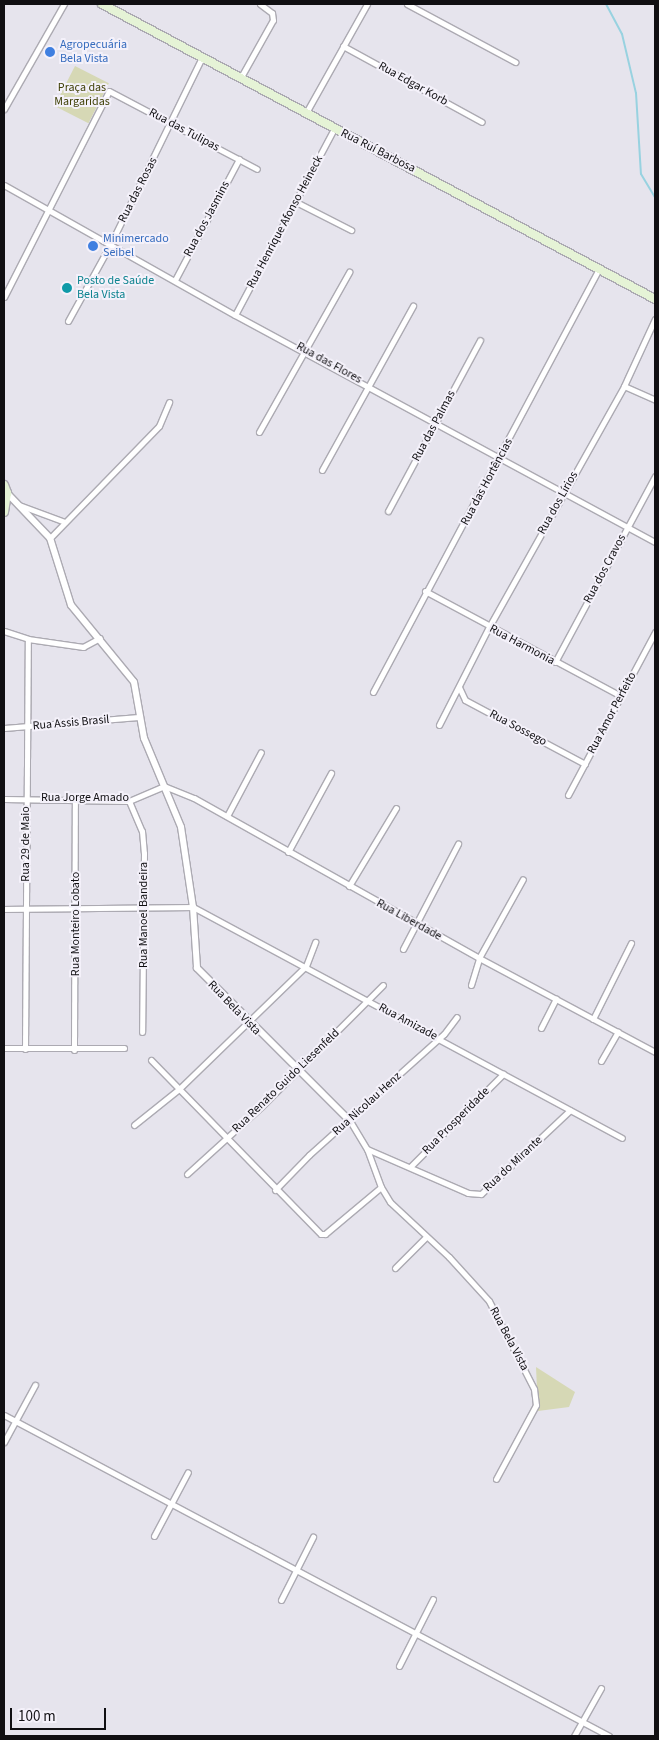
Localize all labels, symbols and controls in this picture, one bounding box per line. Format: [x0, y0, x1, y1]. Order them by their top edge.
place label: Agropecuária Bela Vista [60, 38, 127, 66]
marker: Agropecuária Bela Vista [44, 46, 56, 58]
street label: Rua Edgar Korb [376, 59, 450, 109]
park label: Praça das Margaridas [54, 81, 110, 109]
street label: Rua das Tulipas [146, 105, 222, 155]
street label: Rua Ruí Barbosa [338, 126, 418, 176]
street label: Rua Henrique Afonso Heineck [244, 153, 326, 291]
street label: Rua das Rosas [115, 155, 161, 225]
street label: Rua dos Jasmins [181, 179, 233, 259]
place label: Minimercado Seibel [103, 232, 169, 260]
marker: Minimercado Seibel [87, 240, 99, 252]
place label: Posto de Saúde Bela Vista [77, 274, 154, 302]
marker: Posto de Saúde Bela Vista [61, 282, 73, 294]
street label: Rua das Flores [294, 339, 364, 387]
street label: Rua das Palmas [409, 388, 459, 464]
street label: Rua das Hortências [458, 436, 516, 528]
street label: Rua dos Lírios [535, 469, 581, 537]
street label: Rua dos Cravos [581, 532, 629, 606]
street label: Rua Harmonia [487, 622, 557, 668]
street label: Rua Amor Perfeito [584, 670, 640, 756]
street label: Rua Sossego [487, 707, 549, 749]
street label: Rua Assis Brasil [32, 712, 110, 734]
street label: Rua Jorge Amado [41, 791, 129, 805]
street label: Rua 29 de Maio [19, 806, 33, 882]
street label: Rua Manoel Bandeira [137, 862, 151, 968]
street label: Rua Monteiro Lobato [69, 872, 83, 976]
street label: Rua Liberdade [374, 896, 444, 944]
street label: Rua Bela Vista [204, 978, 264, 1038]
street label: Rua Amizade [376, 1000, 440, 1044]
street label: Rua Renato Guido Liesenfeld [229, 1026, 343, 1136]
street label: Rua Nicolau Henz [330, 1069, 404, 1139]
street label: Rua Prosperidade [419, 1084, 493, 1158]
street label: Rua do Mirante [481, 1133, 545, 1195]
street label: Rua Bela Vista [486, 1305, 532, 1373]
scale bar [12, 1698, 109, 1730]
text: 100 m [18, 1706, 56, 1727]

